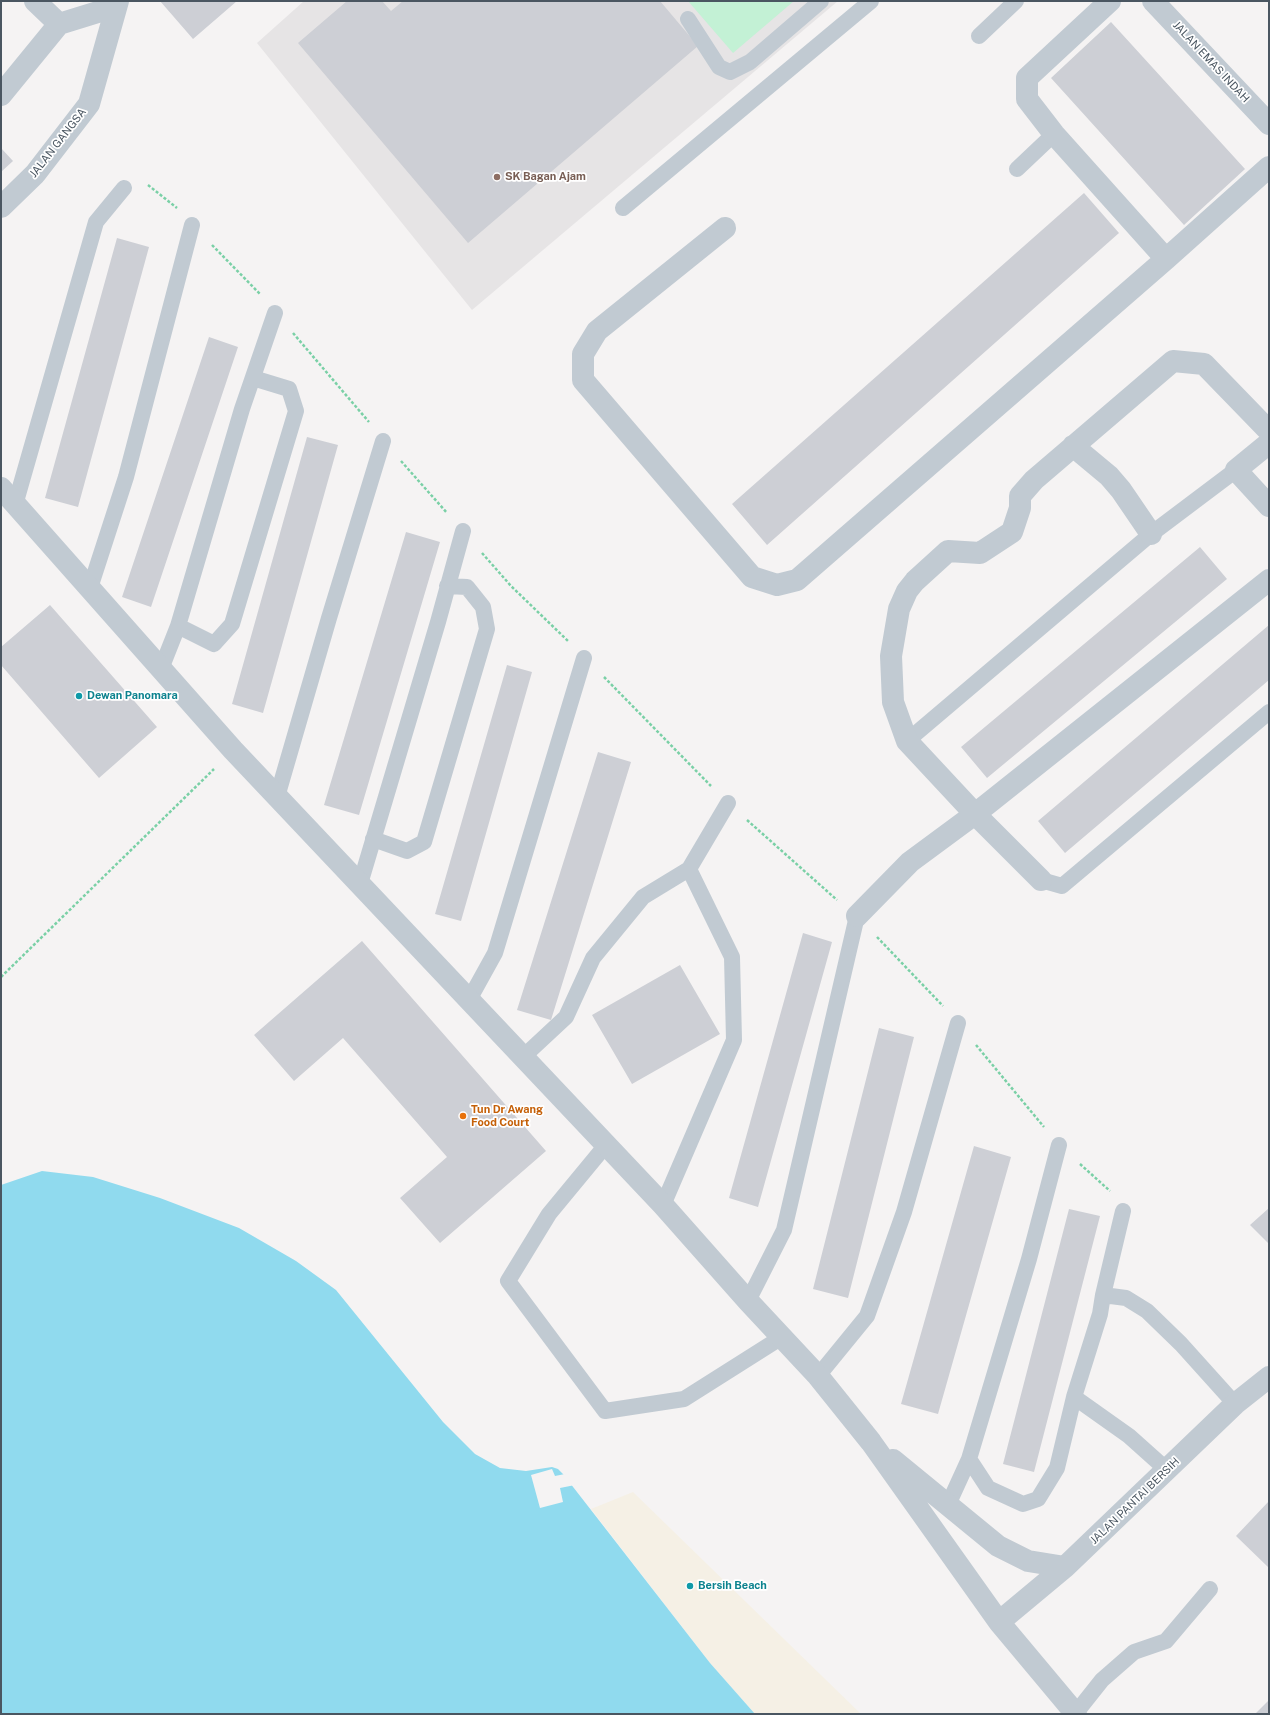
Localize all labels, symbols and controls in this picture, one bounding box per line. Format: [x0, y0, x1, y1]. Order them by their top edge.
street label: JALAN EMAS INDAH [1170, 19, 1252, 105]
street label: JALAN GANGSA [27, 106, 89, 180]
place label: SK Bagan Ajam [505, 170, 586, 184]
marker: SK Bagan Ajam [492, 172, 502, 182]
place label: Dewan Panomara [87, 689, 178, 703]
marker: Dewan Panomara [74, 691, 84, 701]
place label: Tun Dr Awang Food Court [471, 1103, 543, 1129]
marker: Tun Dr Awang Food Court [458, 1111, 468, 1121]
street label: JALAN PANTAI BERSIH [1088, 1455, 1182, 1547]
place label: Bersih Beach [698, 1579, 767, 1593]
marker: Bersih Beach [685, 1581, 695, 1591]

